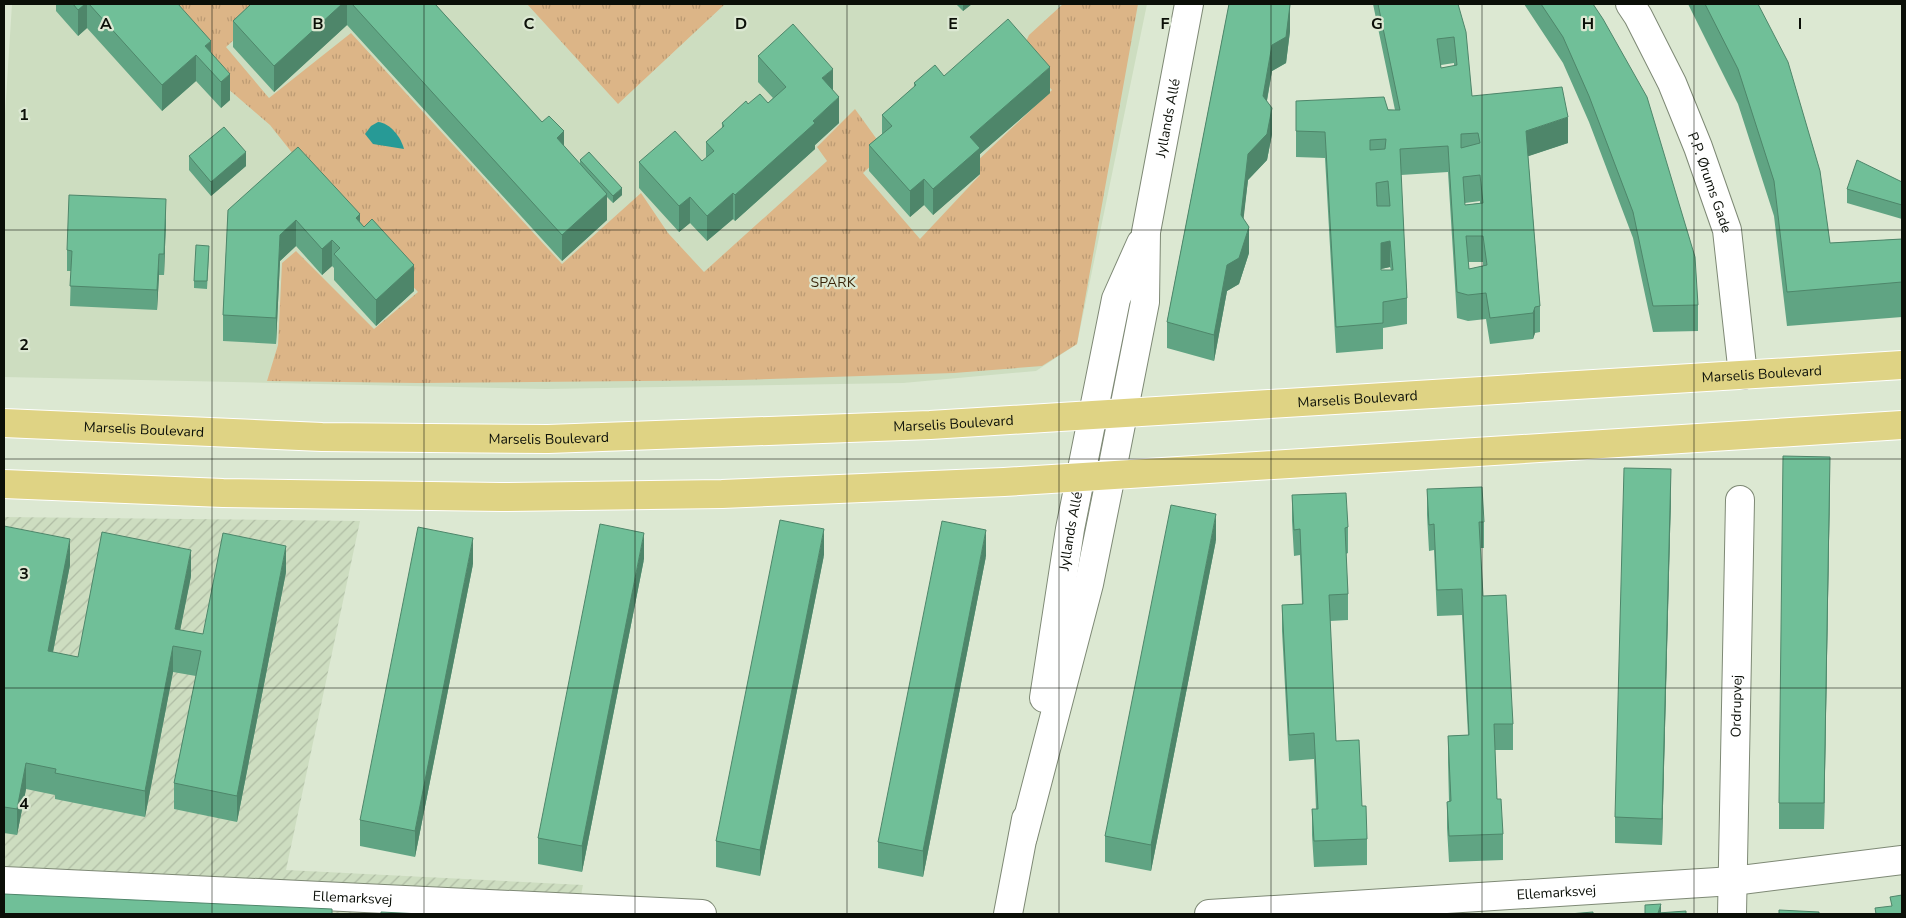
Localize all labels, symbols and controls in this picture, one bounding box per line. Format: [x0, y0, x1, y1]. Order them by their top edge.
text: A [100, 13, 112, 35]
text: B [312, 13, 324, 35]
text: C [524, 13, 535, 35]
text: D [735, 13, 747, 35]
text: E [948, 13, 958, 35]
text: F [1161, 13, 1170, 35]
text: G [1371, 13, 1383, 35]
text: H [1582, 13, 1594, 35]
text: I [1798, 13, 1802, 35]
street label: Jyllands Allé [1151, 77, 1184, 160]
text: 1 [19, 104, 29, 126]
street label: P.P. Ørums Gade [1683, 129, 1737, 235]
park label: SPARK [811, 273, 856, 292]
text: 2 [19, 334, 29, 356]
street label: Marselis Boulevard [1701, 360, 1823, 387]
street label: Marselis Boulevard [1297, 385, 1418, 412]
street label: Marselis Boulevard [893, 410, 1014, 436]
street label: Marselis Boulevard [83, 417, 204, 441]
street label: Marselis Boulevard [488, 427, 609, 449]
street label: Jyllands Allé [1054, 490, 1087, 573]
text: 3 [19, 563, 29, 585]
street label: Ordrupvej [1726, 675, 1746, 738]
text: 4 [19, 793, 29, 815]
street label: Ellemarksvej [1516, 880, 1597, 904]
street label: Ellemarksvej [312, 886, 393, 909]

